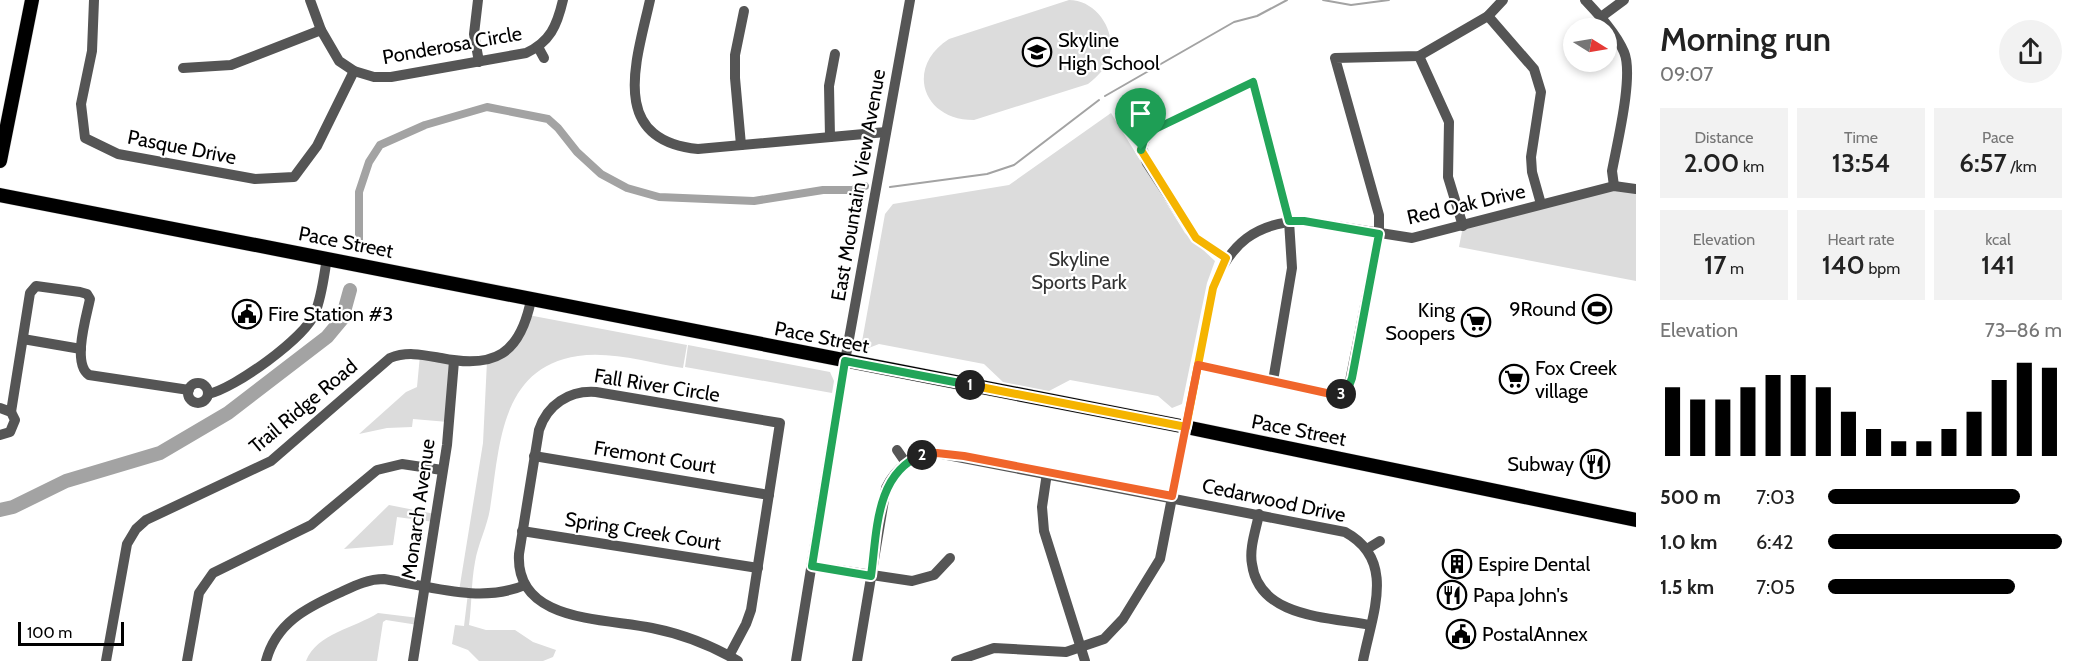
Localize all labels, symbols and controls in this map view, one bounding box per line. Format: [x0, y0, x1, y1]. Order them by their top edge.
north arrow [1563, 18, 1617, 72]
map controls [1563, 18, 1617, 72]
text: Morning run [1660, 19, 1831, 59]
button: share [1999, 20, 2062, 83]
street label: Ponderosa Circle [380, 21, 524, 69]
place label: Skyline High School [1058, 28, 1160, 75]
school or university icon: Skyline High School [1021, 36, 1053, 68]
text: 09:07 [1660, 62, 1713, 86]
street label: East Mountain View Avenue [826, 67, 890, 303]
pin [1115, 88, 1166, 150]
icon: arrive [1124, 97, 1157, 130]
street label: Pasque Drive [126, 125, 238, 169]
text: Distance [1695, 128, 1753, 147]
text: Time [1844, 128, 1878, 147]
text: Pace [1982, 128, 2014, 147]
text: 2.00 [1684, 147, 1739, 179]
text: 13:54 [1832, 147, 1890, 179]
text: 6:57 [1959, 147, 2007, 179]
text: km [1739, 157, 1764, 176]
text: /km [2007, 157, 2037, 176]
street label: Red Oak Drive [1405, 179, 1527, 229]
street label: Pace Street [297, 221, 396, 263]
text: Elevation [1693, 230, 1755, 249]
text: Heart rate [1828, 230, 1894, 249]
text: kcal [1985, 230, 2011, 249]
park label: Skyline Sports Park [1031, 247, 1127, 294]
text: 17 [1704, 249, 1726, 281]
text: 140 [1822, 249, 1865, 281]
text: 141 [1981, 249, 2015, 281]
text: m [1726, 259, 1744, 278]
text: bpm [1865, 259, 1900, 278]
sports icon: 9Round [1581, 293, 1613, 325]
place label: 9Round [1509, 297, 1576, 321]
public building icon: Fire Station #3 [231, 298, 263, 330]
place label: King Soopers [1385, 298, 1456, 345]
place label: Fire Station #3 [268, 302, 393, 326]
supermarket icon: King Soopers [1460, 306, 1492, 338]
street label: Pace Street [773, 316, 872, 358]
text: Elevation [1660, 318, 1738, 342]
text: 73–86 m [1985, 318, 2062, 342]
street label: Trail Ridge Road [244, 354, 362, 458]
place label: Fox Creek village [1535, 356, 1617, 403]
street label: Fall River Circle [592, 363, 722, 407]
supermarket icon: Fox Creek village [1498, 363, 1530, 395]
pin: 1 [955, 370, 985, 400]
text: 1 [967, 375, 973, 394]
pin: 3 [1326, 379, 1356, 409]
text: 3 [1337, 384, 1345, 403]
street label: Pace Street [1250, 409, 1349, 451]
street label: Fremont Court [592, 436, 718, 479]
street label: Monarch Avenue [396, 437, 440, 581]
pin: 2 [907, 440, 937, 470]
text: 2 [918, 445, 926, 464]
restaurant icon: Subway [1579, 448, 1611, 480]
place label: Subway [1507, 452, 1574, 476]
street label: Cedarwood Drive [1200, 473, 1348, 527]
text: 500 m [1660, 485, 1721, 509]
text: 7:03 [1756, 485, 1795, 509]
street label: Spring Creek Court [563, 507, 723, 555]
text: 1.0 km [1660, 530, 1717, 554]
text: 6:42 [1756, 530, 1794, 554]
building icon: Espire Dental [1441, 548, 1473, 580]
place label: Espire Dental [1478, 552, 1590, 576]
text: 1.5 km [1660, 575, 1714, 599]
text: 7:05 [1756, 575, 1795, 599]
restaurant icon: Papa John's [1436, 579, 1468, 611]
place label: Papa John's [1473, 583, 1568, 607]
public building icon: PostalAnnex [1445, 618, 1477, 650]
scale bar [18, 619, 124, 646]
place label: PostalAnnex [1482, 622, 1588, 646]
text: 100 m [27, 623, 72, 642]

